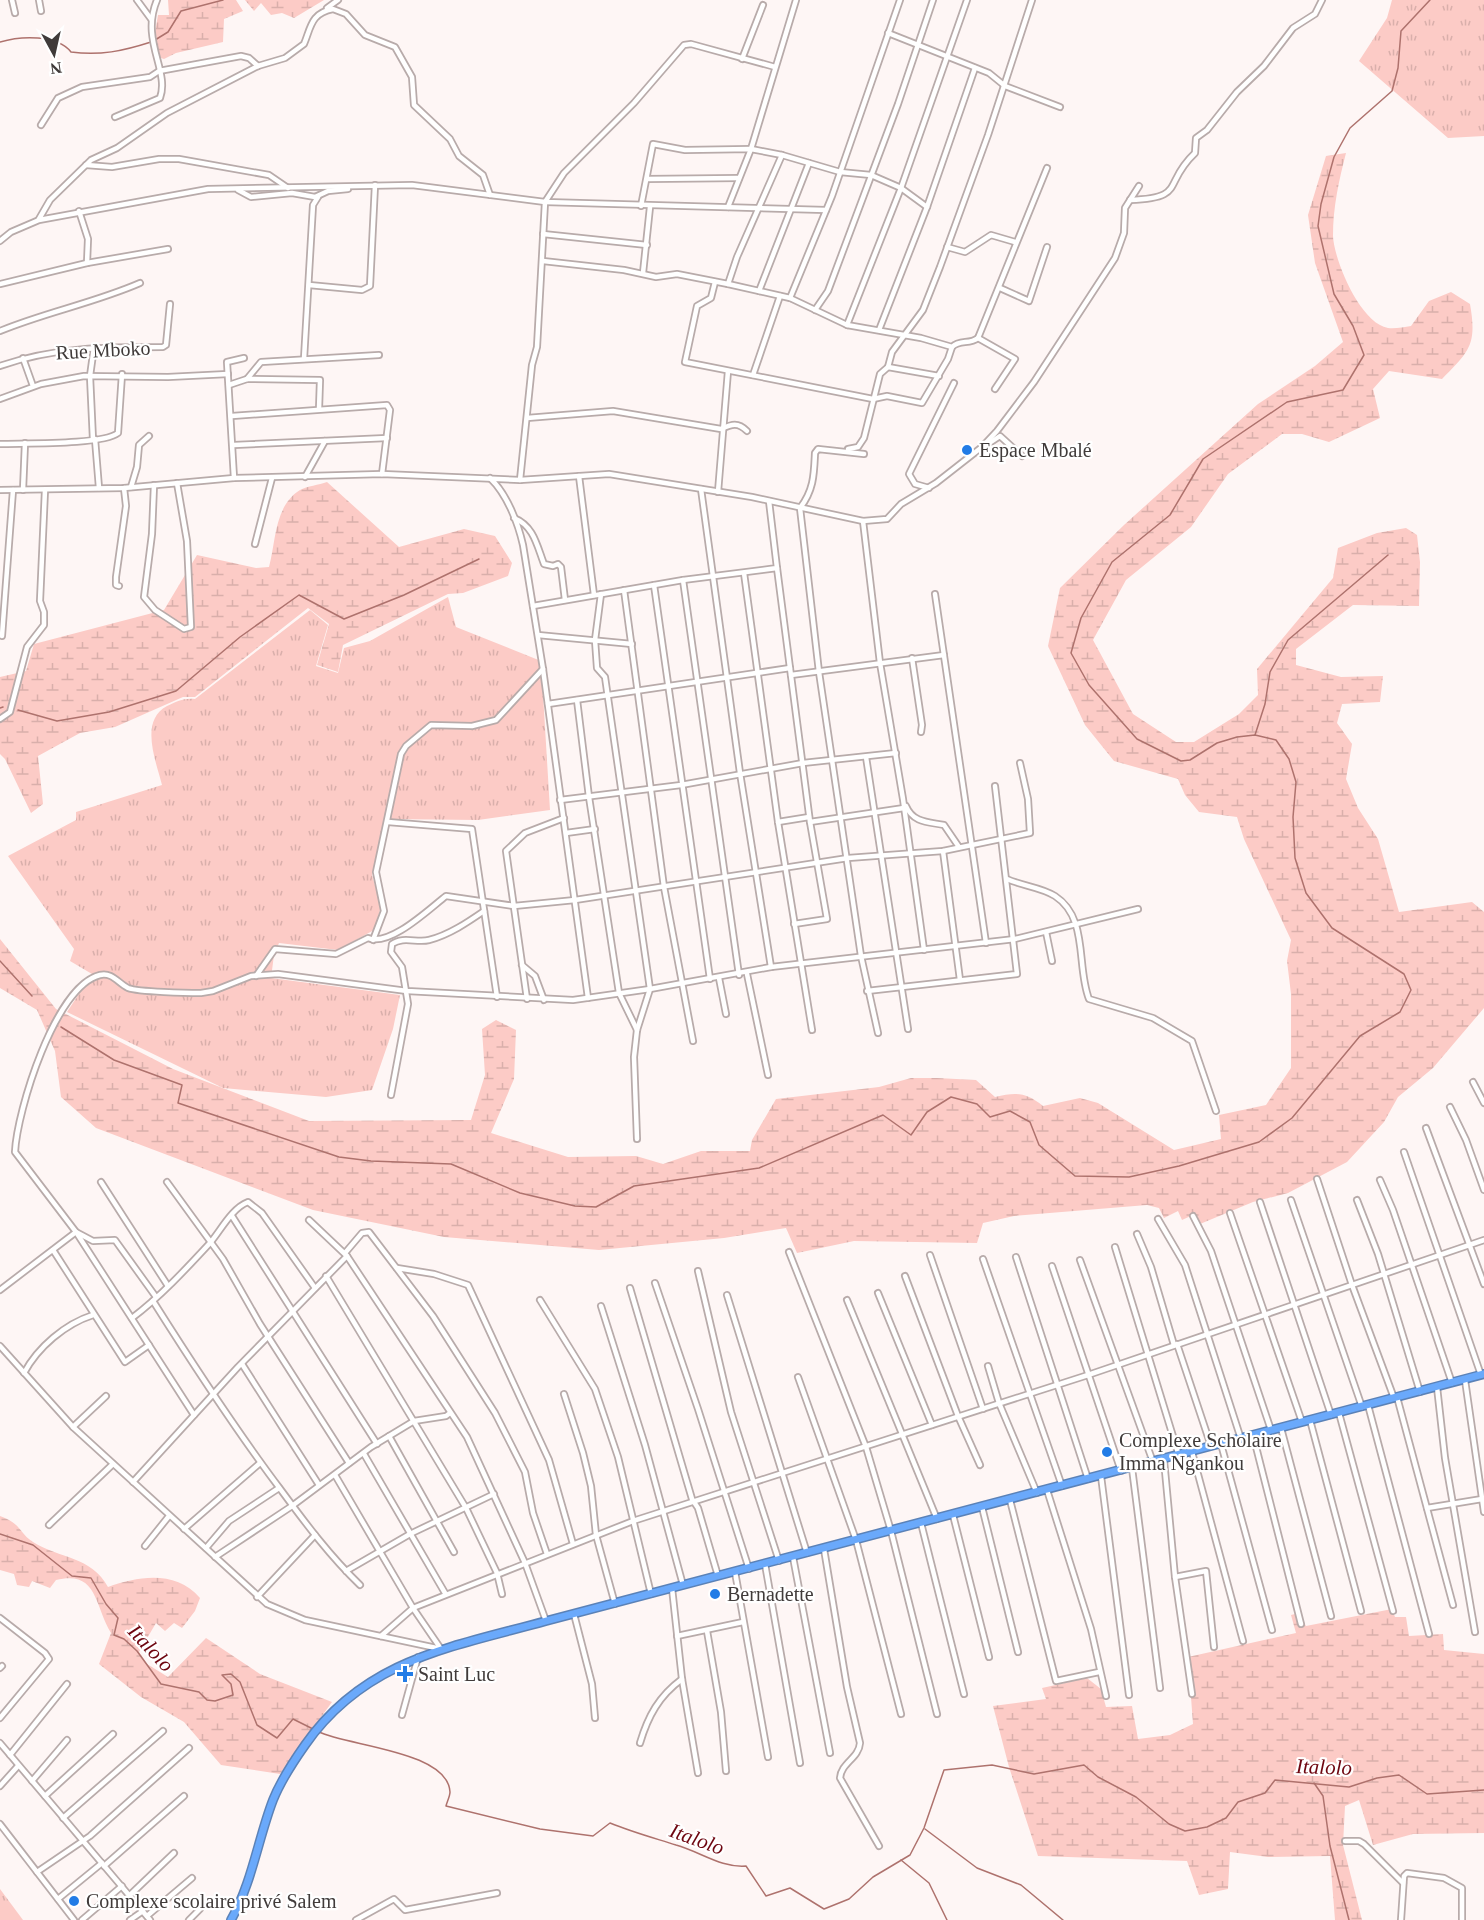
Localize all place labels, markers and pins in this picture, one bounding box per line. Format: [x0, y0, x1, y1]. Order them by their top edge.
place label: Espace Mbalé [979, 439, 1092, 462]
marker: Espace Mbalé [960, 443, 974, 457]
place label: Complexe Scholaire Imma Ngankou [1119, 1429, 1282, 1475]
marker: Complexe Scholaire Imma Ngankou [1100, 1445, 1114, 1459]
place label: Bernadette [727, 1583, 814, 1605]
marker: Bernadette [708, 1587, 722, 1601]
place label: Saint Luc [418, 1663, 495, 1685]
marker: Saint Luc [396, 1665, 414, 1683]
place label: Complexe scolaire privé Salem [86, 1890, 337, 1913]
marker: Complexe scolaire privé Salem [67, 1894, 81, 1908]

